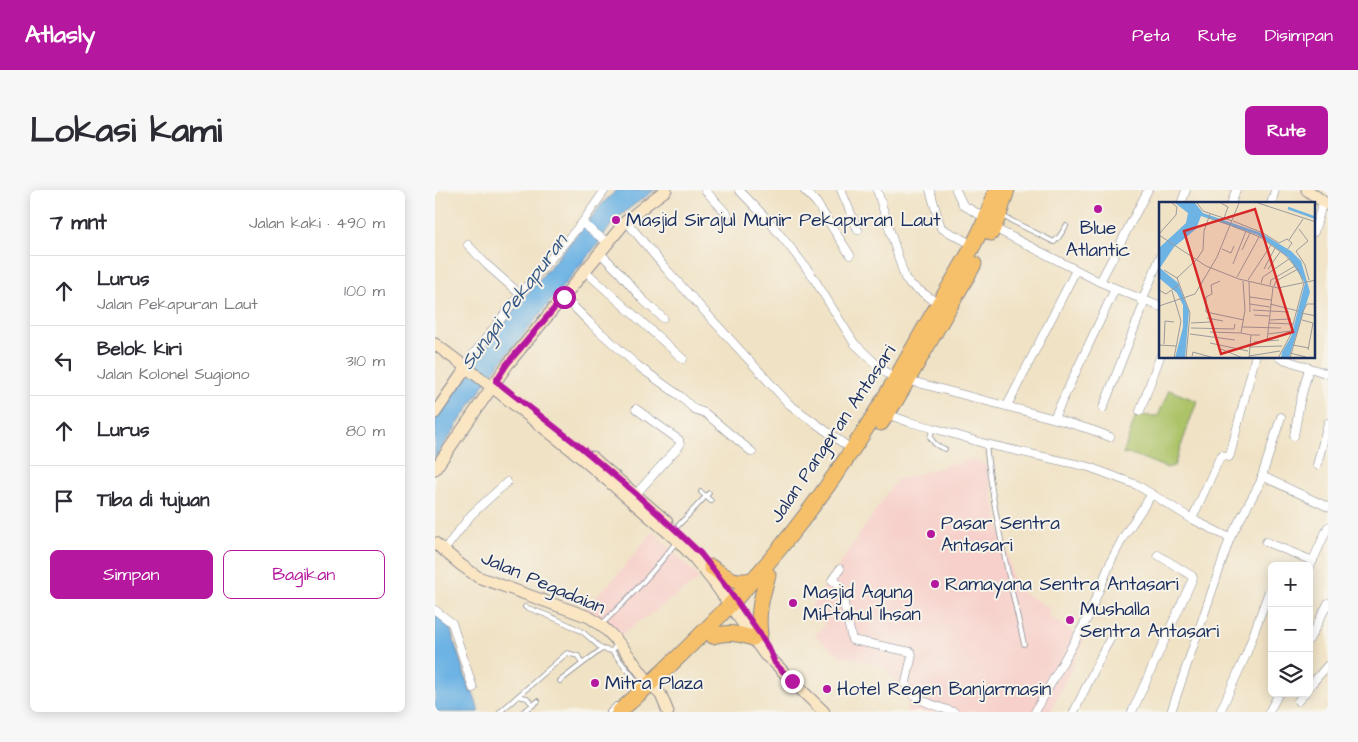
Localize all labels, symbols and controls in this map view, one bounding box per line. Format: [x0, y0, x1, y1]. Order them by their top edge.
text: Atlasly [25, 18, 95, 52]
text: Peta [1132, 23, 1170, 48]
text: Rute [1198, 23, 1237, 48]
text: Disimpan [1265, 23, 1333, 48]
text: Lokasi kami [30, 106, 222, 155]
button: Rute [1245, 106, 1328, 155]
inset map [1159, 202, 1316, 359]
marker: Blue Atlantic [1092, 203, 1104, 215]
place label: Masjid Sirajul Munir Pekapuran Laut [626, 207, 941, 234]
text: 7 mnt [50, 208, 107, 237]
text: Jalan kaki · 490 m [249, 212, 385, 234]
marker: Masjid Sirajul Munir Pekapuran Laut [610, 214, 622, 226]
place label: Blue Atlantic [1066, 215, 1130, 264]
water label: Sungai Pekapuran [454, 227, 576, 376]
text: Lurus [97, 266, 149, 293]
icon: ahead [50, 277, 78, 305]
text: 100 m [344, 280, 385, 302]
route start [553, 286, 576, 309]
text: Jalan Pekapuran Laut [97, 293, 258, 315]
text: Belok kiri [97, 336, 182, 363]
street label: Jalan Pangeran Antasari [763, 339, 904, 529]
icon: left [50, 347, 78, 375]
text: 310 m [346, 350, 385, 372]
text: Jalan Kolonel Sugiono [97, 363, 250, 385]
icon: ahead [50, 417, 78, 445]
text: Lurus [97, 417, 149, 444]
text: 80 m [346, 420, 385, 442]
icon: arrive [50, 487, 78, 515]
text: Tiba di tujuan [97, 487, 209, 514]
place label: Pasar Sentra Antasari [941, 510, 1060, 559]
marker: Pasar Sentra Antasari [925, 528, 937, 540]
street label: Jalan Pegadaian [476, 545, 609, 622]
button: Simpan [50, 550, 213, 599]
button: Bagikan [223, 550, 385, 599]
map controls [1268, 562, 1313, 697]
button: + [1268, 562, 1313, 607]
place label: Ramayana Sentra Antasari [945, 571, 1179, 599]
marker: Ramayana Sentra Antasari [929, 578, 941, 590]
place label: Masjid Agung Miftahul Ihsan [803, 579, 921, 628]
place label: Mushalla Sentra Antasari [1080, 596, 1219, 645]
marker: Masjid Agung Miftahul Ihsan [787, 597, 799, 609]
button: − [1268, 607, 1313, 652]
marker: Mushalla Sentra Antasari [1064, 614, 1076, 626]
button: layers [1268, 652, 1313, 697]
place label: Mitra Plaza [605, 670, 703, 697]
route end [781, 670, 804, 693]
place label: Hotel Regen Banjarmasin [837, 676, 1051, 704]
marker: Mitra Plaza [589, 677, 601, 689]
marker: Hotel Regen Banjarmasin [821, 683, 833, 695]

